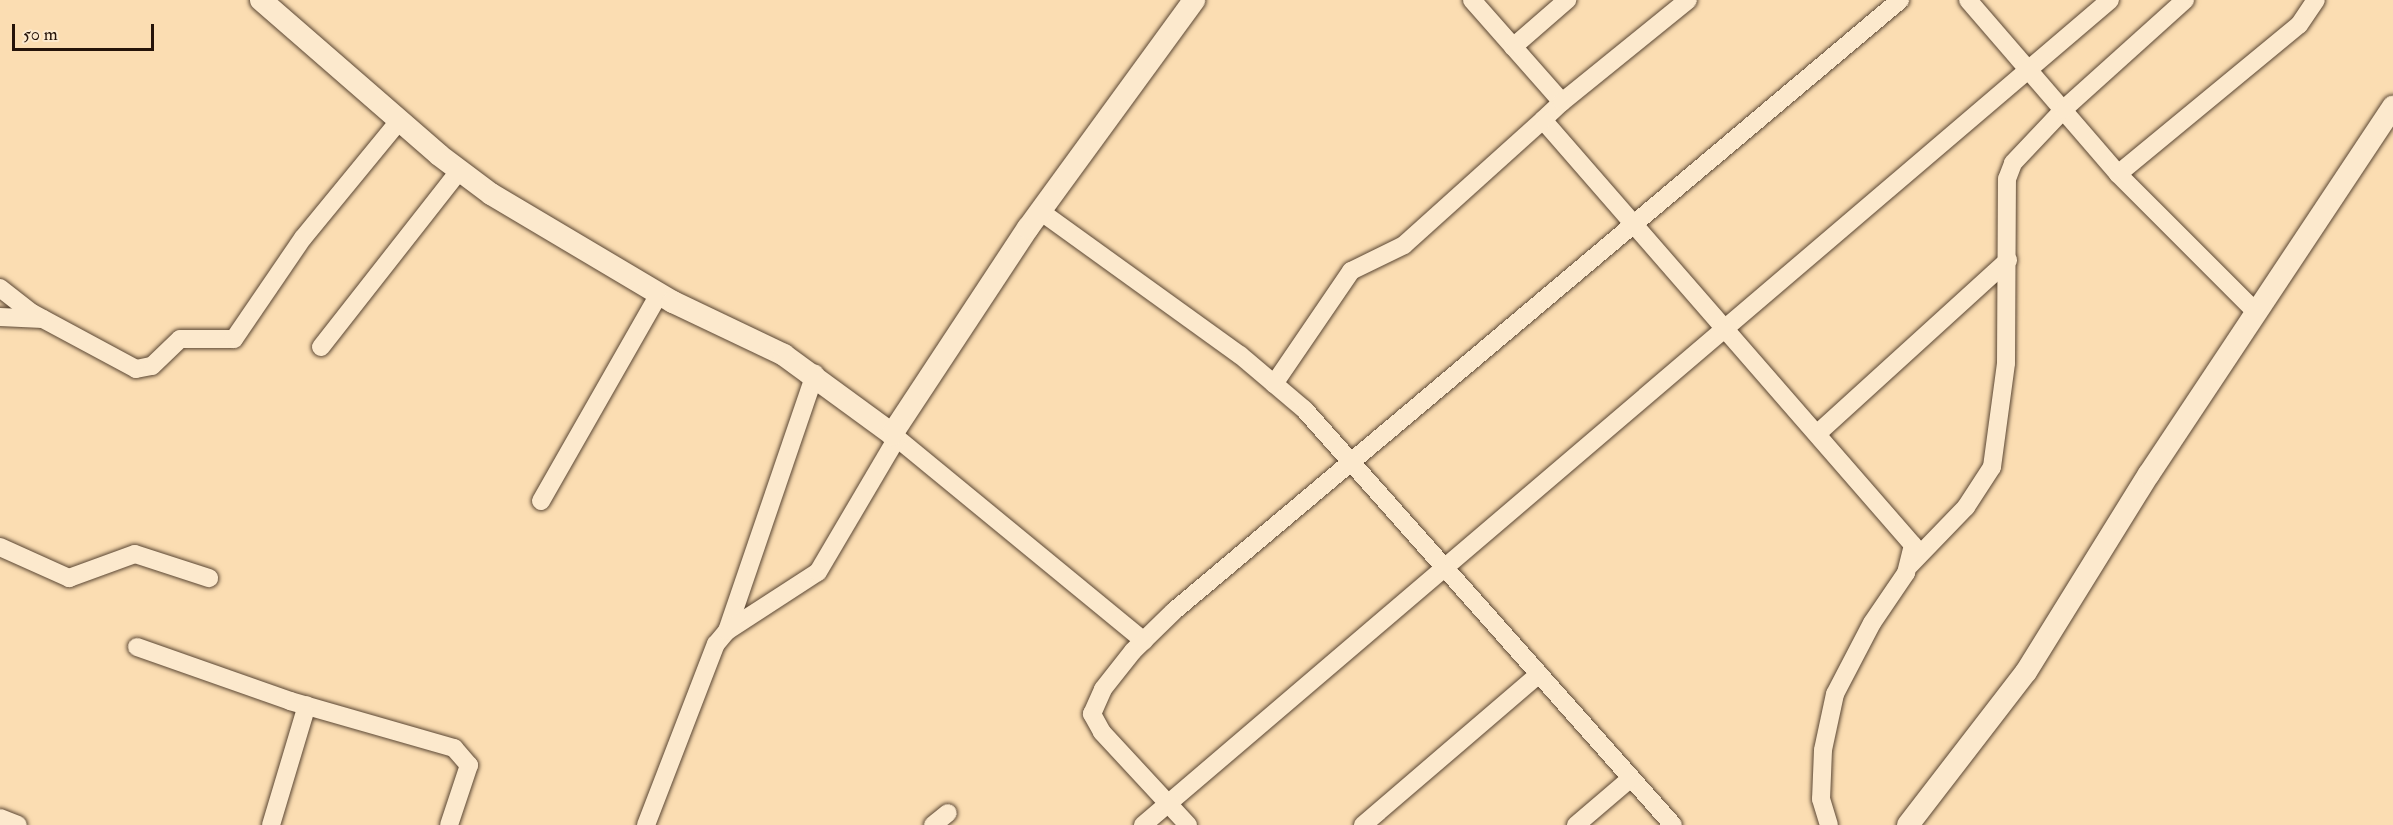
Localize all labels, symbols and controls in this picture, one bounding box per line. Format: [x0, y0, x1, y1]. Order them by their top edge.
scale bar [15, 12, 158, 50]
text: 50 m [23, 23, 58, 46]

